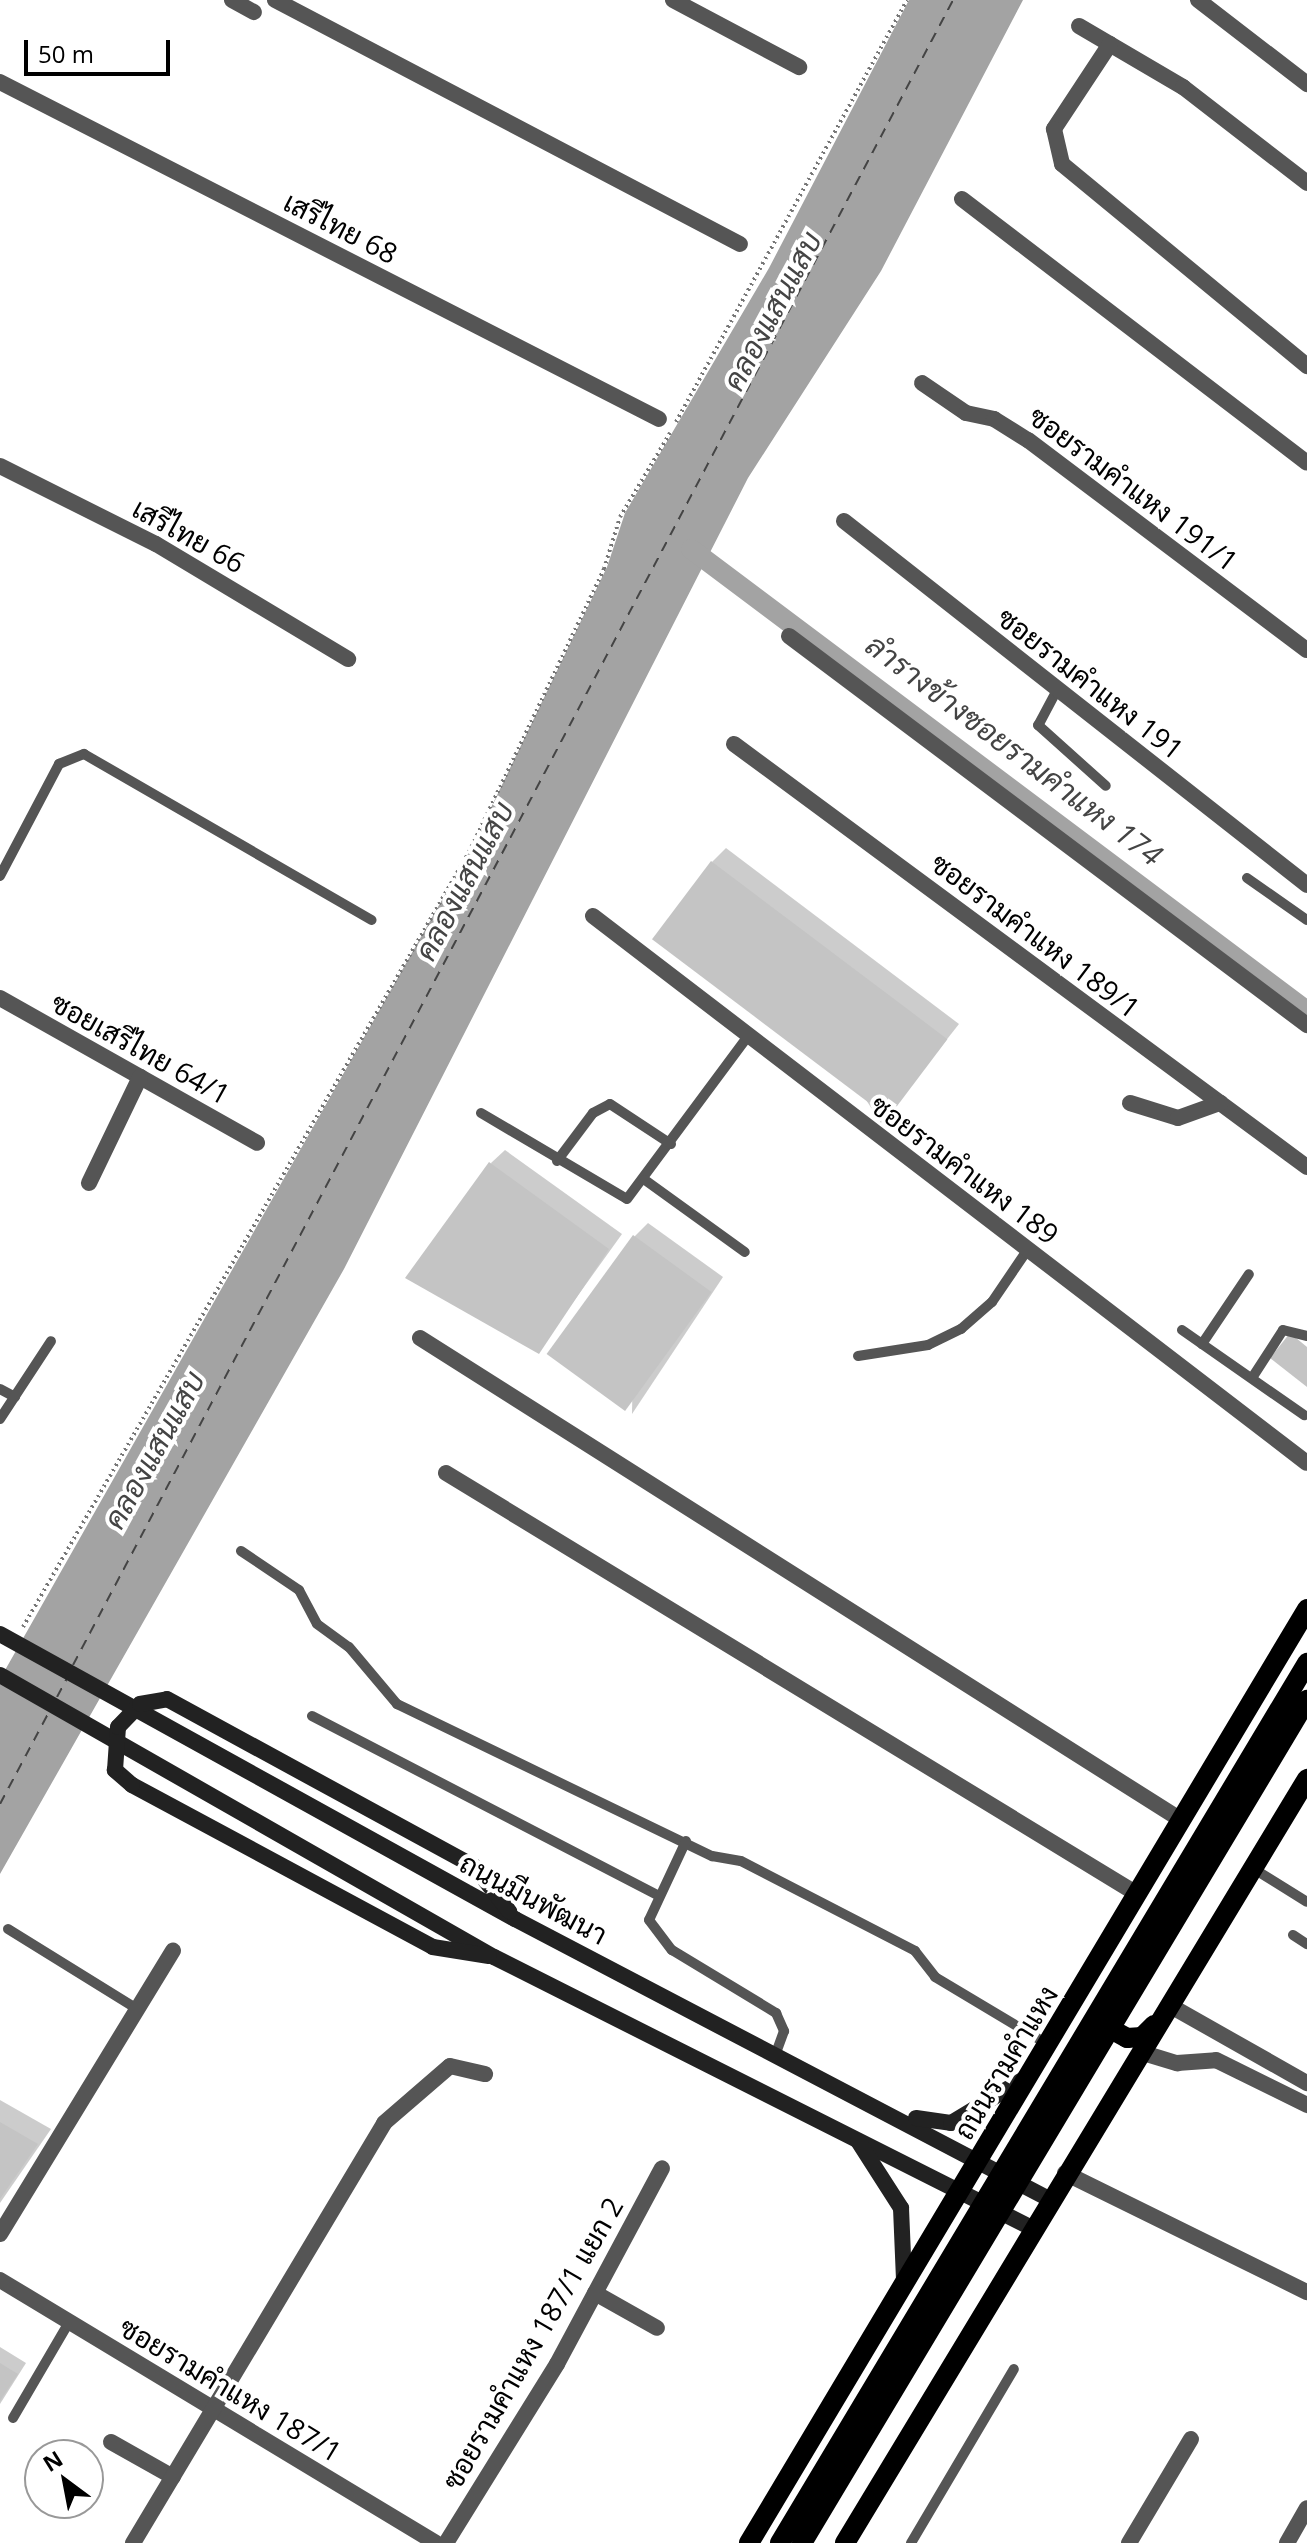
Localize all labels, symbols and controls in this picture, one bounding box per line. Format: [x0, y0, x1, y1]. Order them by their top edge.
scale bar [28, 24, 174, 74]
text: 50 m [38, 37, 94, 70]
street label: เสรีไทย 68 [279, 184, 403, 270]
water label: คลองแสนแสบ [715, 225, 829, 397]
street label: ซอยรามคำแหง 191/1 [1023, 399, 1245, 577]
street label: เสรีไทย 66 [127, 490, 251, 580]
street label: ซอยรามคำแหง 191 [991, 600, 1191, 766]
water label: ลำรางข้างซอยรามคำแหง 174 [859, 627, 1169, 873]
water label: คลองแสนแสบ [407, 795, 521, 967]
street label: ซอยรามคำแหง 189/1 [925, 846, 1147, 1024]
street label: ซอยเสรีไทย 64/1 [46, 985, 236, 1111]
street label: ซอยรามคำแหง 189 [864, 1087, 1066, 1251]
water label: คลองแสนแสบ [96, 1365, 212, 1535]
street label: ถนนมีนพัฒนา [455, 1845, 613, 1951]
street label: ถนนรามคำแหง [946, 1979, 1064, 2145]
street label: ซอยรามคำแหง 187/1 แยก 2 [435, 2191, 629, 2495]
street label: ซอยรามคำแหง 187/1 [114, 2309, 348, 2469]
north arrow [24, 2439, 104, 2519]
text: N [37, 2443, 68, 2478]

